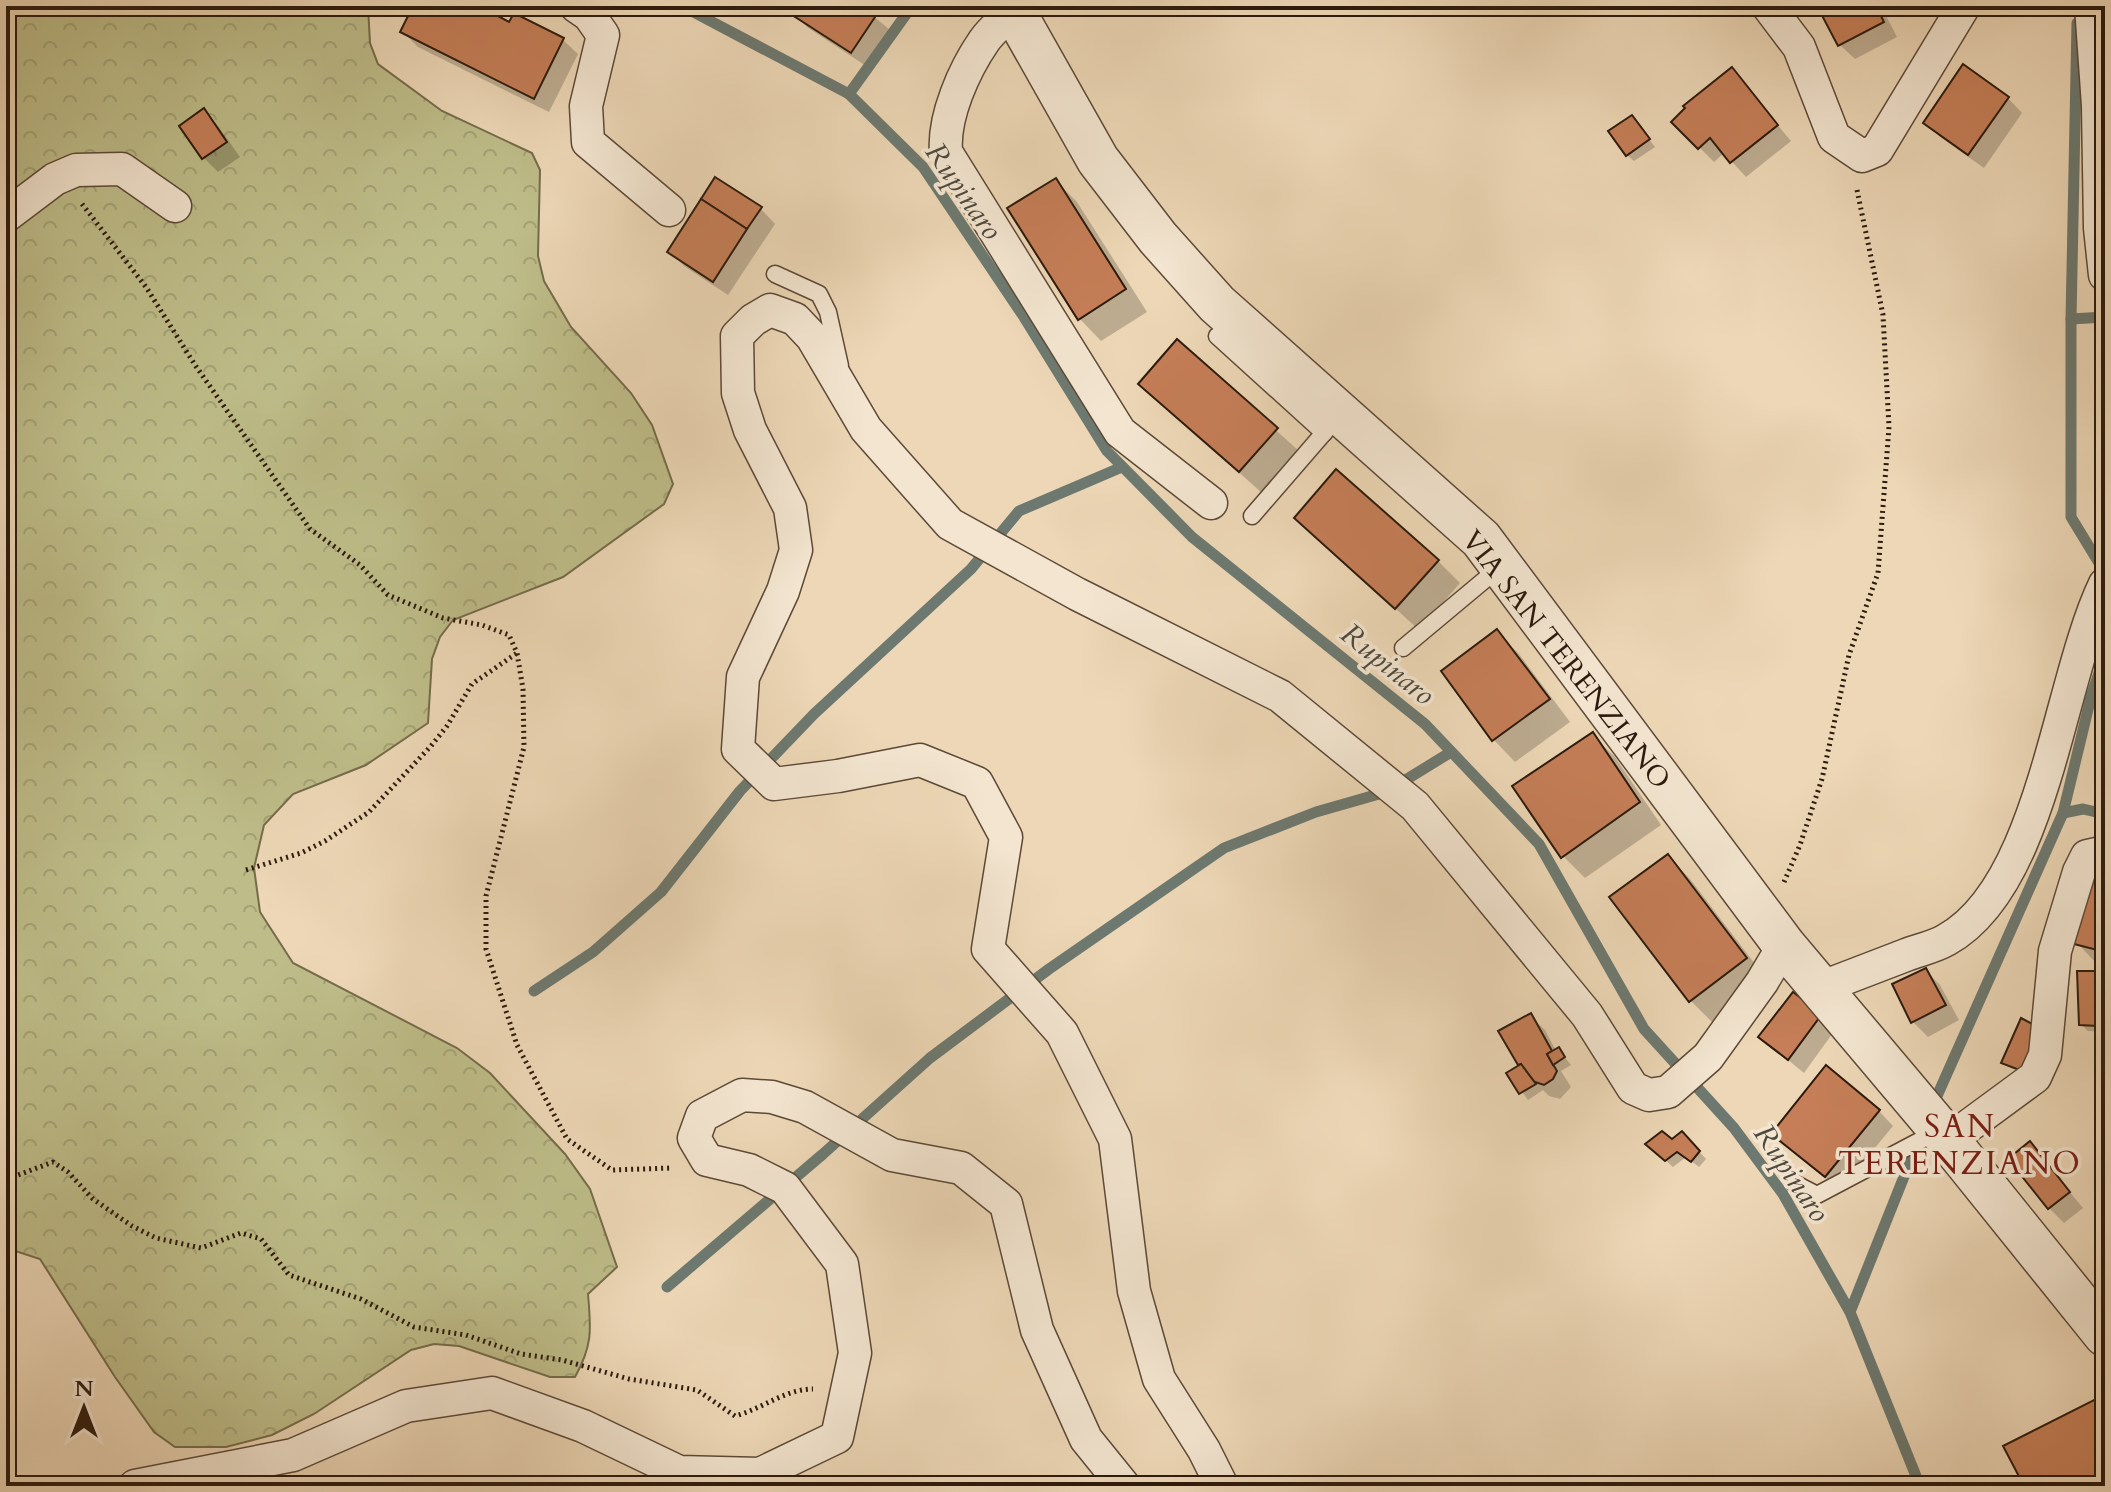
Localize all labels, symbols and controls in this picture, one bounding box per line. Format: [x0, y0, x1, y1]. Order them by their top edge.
water label: Rupinaro [915, 134, 1012, 248]
street label: VIA SAN TERENZIANO [1453, 522, 1679, 797]
water label: Rupinaro [1332, 614, 1443, 715]
district label: SAN TERENZIANO [1838, 1105, 2082, 1186]
water label: Rupinaro [1744, 1116, 1839, 1231]
north arrow [44, 1368, 124, 1448]
text: N [74, 1374, 94, 1404]

